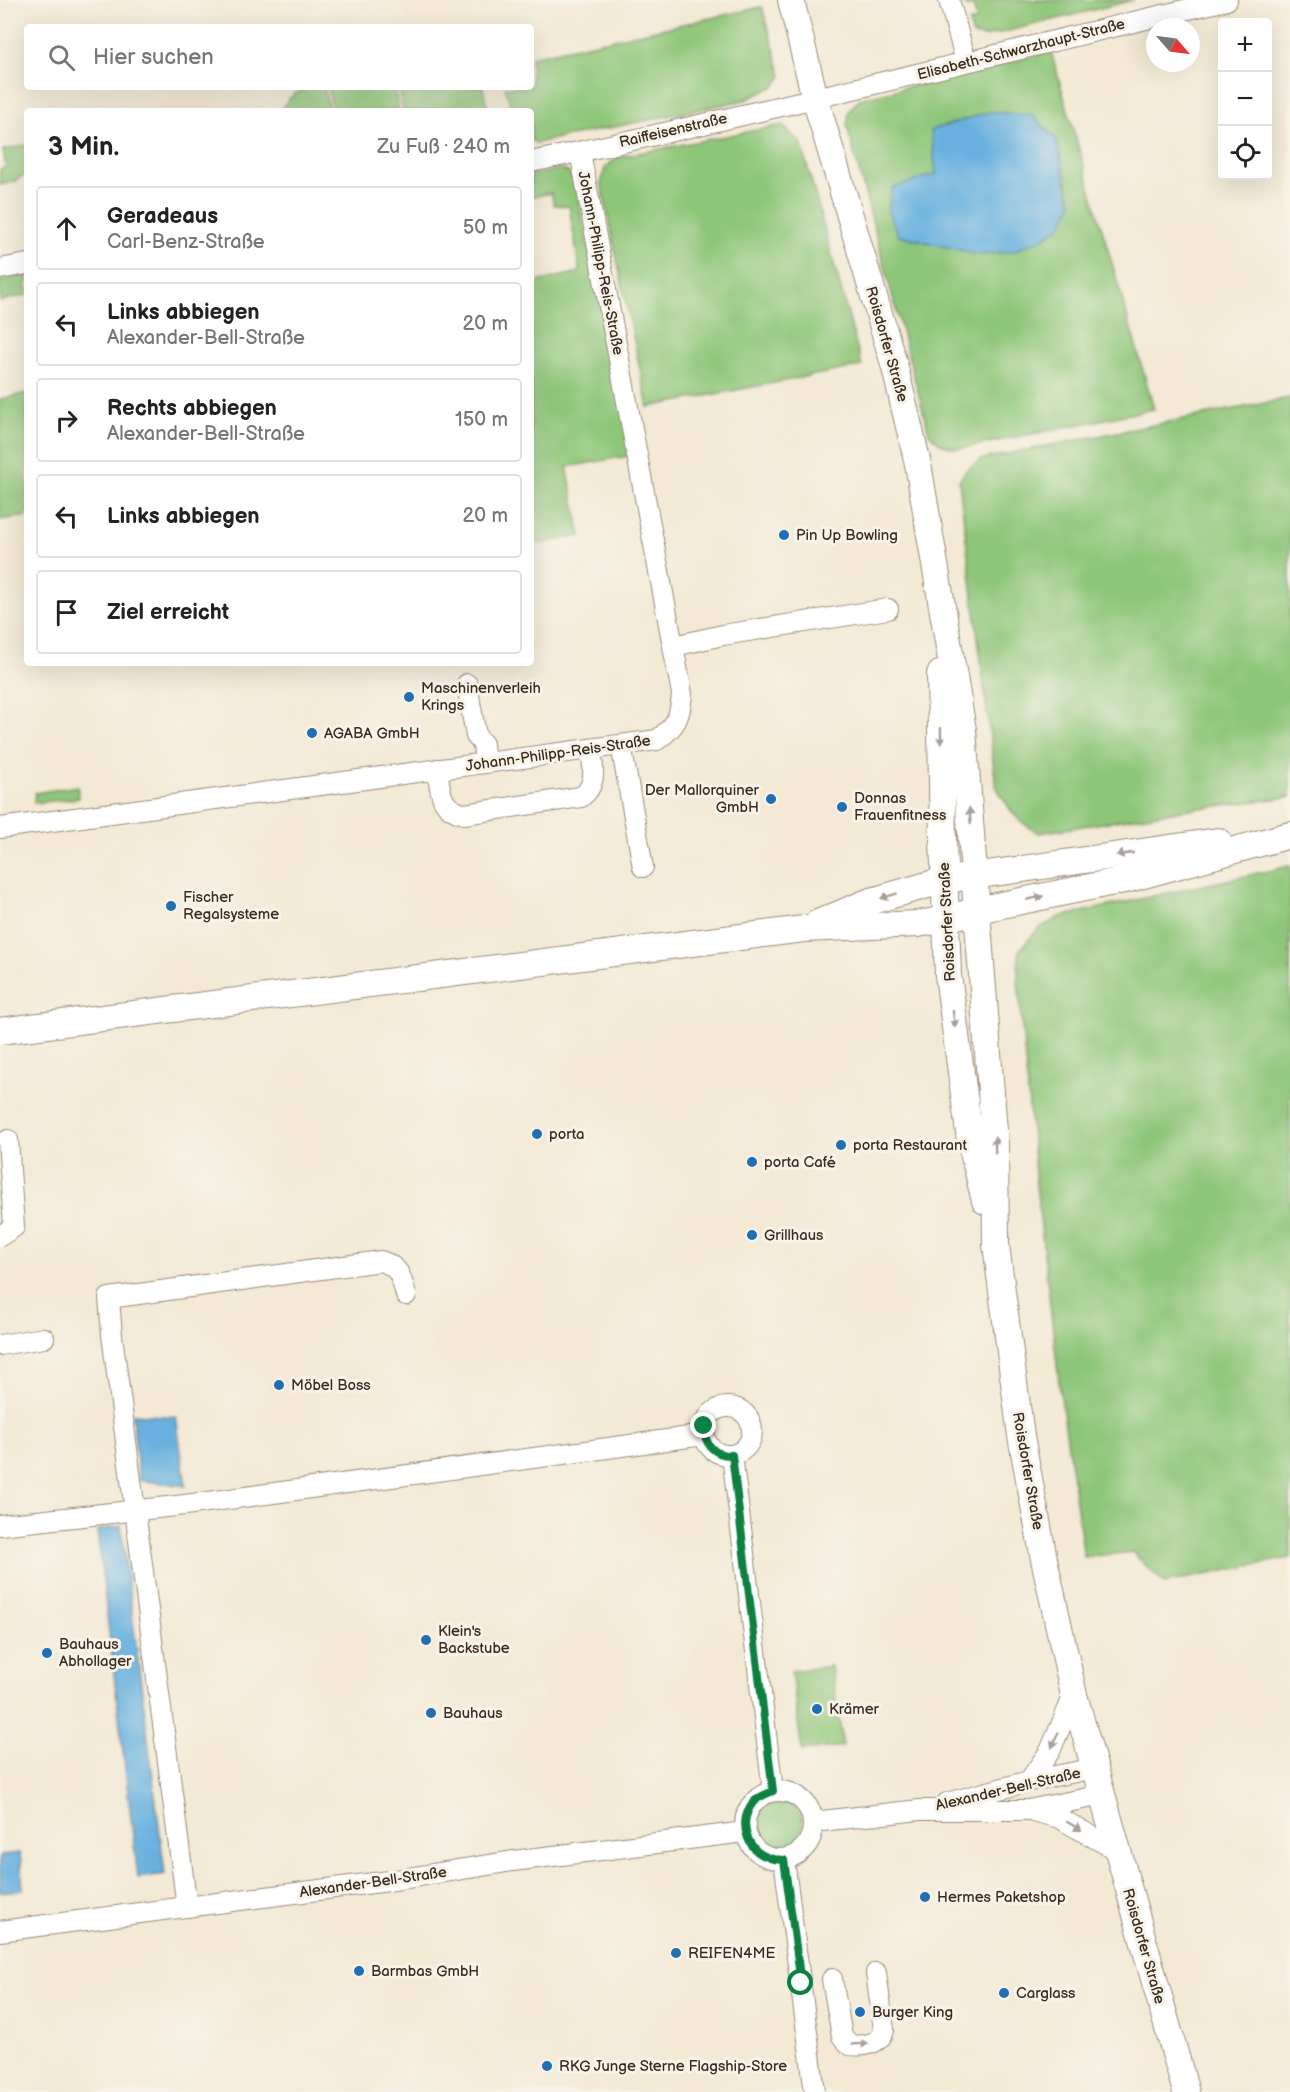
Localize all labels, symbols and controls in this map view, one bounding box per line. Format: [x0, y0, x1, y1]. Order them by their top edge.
street label: Elisabeth-Schwarzhaupt-Straße [915, 14, 1127, 84]
north arrow [1146, 18, 1200, 72]
map controls [1218, 18, 1272, 180]
button: + [1218, 18, 1272, 72]
search box [24, 24, 534, 90]
icon: search [45, 41, 78, 74]
text: Hier suchen [93, 44, 214, 71]
button: − [1218, 72, 1272, 126]
street label: Raiffeisenstraße [617, 109, 729, 152]
button: locate [1218, 126, 1272, 180]
text: 3 Min. [48, 132, 119, 163]
text: Zu Fuß · 240 m [377, 135, 510, 159]
street label: Johann-Philipp-Reis-Straße [573, 170, 628, 357]
text: Geradeaus [107, 203, 218, 230]
icon: ahead [50, 212, 83, 245]
text: 50 m [463, 216, 508, 240]
text: Carl-Benz-Straße [107, 230, 265, 254]
street label: Roisdorfer Straße [861, 284, 912, 404]
text: Links abbiegen [107, 299, 260, 326]
icon: left [50, 308, 83, 341]
text: 20 m [463, 312, 508, 336]
text: Alexander-Bell-Straße [107, 326, 305, 350]
text: Rechts abbiegen [107, 395, 277, 422]
icon: right [50, 404, 83, 437]
text: 150 m [455, 408, 508, 432]
text: Alexander-Bell-Straße [107, 422, 305, 446]
icon: left [50, 500, 83, 533]
text: Links abbiegen [107, 503, 260, 530]
text: 20 m [463, 504, 508, 528]
place label: Pin Up Bowling [796, 526, 898, 545]
marker: Pin Up Bowling [777, 528, 791, 542]
icon: arrive [50, 596, 83, 629]
text: Ziel erreicht [107, 599, 229, 626]
place label: Maschinenverleih Krings [421, 679, 541, 715]
marker: Maschinenverleih Krings [402, 690, 416, 704]
place label: AGABA GmbH [324, 724, 420, 743]
marker: AGABA GmbH [305, 726, 319, 740]
one-way arrow [936, 727, 946, 746]
street label: Johann-Philipp-Reis-Straße [464, 731, 652, 776]
place label: Der Mallorquiner GmbH [645, 781, 760, 817]
place label: Donnas Frauenfitness [854, 789, 947, 825]
marker: Der Mallorquiner GmbH [764, 792, 778, 806]
marker: Donnas Frauenfitness [835, 800, 849, 814]
one-way arrow [965, 807, 975, 826]
one-way arrow [1116, 849, 1135, 858]
street label: Roisdorfer Straße [935, 862, 960, 982]
place label: Fischer Regalsysteme [183, 888, 279, 924]
one-way arrow [880, 891, 898, 901]
one-way arrow [1025, 893, 1044, 902]
marker: Fischer Regalsysteme [164, 899, 178, 913]
one-way arrow [950, 1010, 959, 1029]
place label: porta [549, 1125, 584, 1144]
marker: porta [530, 1127, 544, 1141]
one-way arrow [990, 1135, 999, 1154]
place label: porta Restaurant [853, 1136, 968, 1155]
marker: porta Restaurant [834, 1138, 848, 1152]
place label: porta Café [764, 1153, 836, 1172]
marker: porta Café [745, 1155, 759, 1169]
place label: Grillhaus [764, 1226, 824, 1245]
marker: Grillhaus [745, 1228, 759, 1242]
place label: Möbel Boss [291, 1376, 371, 1395]
marker: Möbel Boss [272, 1378, 286, 1392]
street label: Roisdorfer Straße [1008, 1411, 1047, 1532]
route end [690, 1412, 716, 1438]
place label: Klein's Backstube [438, 1622, 510, 1658]
marker: Klein's Backstube [419, 1633, 433, 1647]
place label: Bauhaus Abhollager [59, 1635, 132, 1671]
marker: Bauhaus Abhollager [40, 1646, 54, 1660]
place label: Krämer [829, 1700, 880, 1719]
marker: Krämer [810, 1702, 824, 1716]
place label: Bauhaus [443, 1704, 503, 1723]
marker: Bauhaus [424, 1706, 438, 1720]
one-way arrow [1050, 1731, 1059, 1748]
street label: Alexander-Bell-Straße [934, 1764, 1083, 1815]
one-way arrow [1066, 1821, 1082, 1832]
street label: Alexander-Bell-Straße [298, 1863, 448, 1902]
street label: Roisdorfer Straße [1118, 1886, 1169, 2006]
place label: Hermes Paketshop [937, 1888, 1066, 1907]
marker: Hermes Paketshop [918, 1890, 932, 1904]
place label: REIFEN4ME [688, 1944, 775, 1963]
marker: REIFEN4ME [669, 1946, 683, 1960]
place label: Barmbas GmbH [371, 1962, 479, 1981]
marker: Barmbas GmbH [352, 1964, 366, 1978]
route start [787, 1969, 813, 1995]
place label: Carglass [1016, 1984, 1076, 2003]
marker: Carglass [997, 1986, 1011, 2000]
place label: Burger King [872, 2003, 953, 2022]
marker: Burger King [853, 2005, 867, 2019]
one-way arrow [851, 2039, 870, 2048]
place label: RKG Junge Sterne Flagship-Store [559, 2057, 787, 2076]
marker: RKG Junge Sterne Flagship-Store [540, 2059, 554, 2073]

